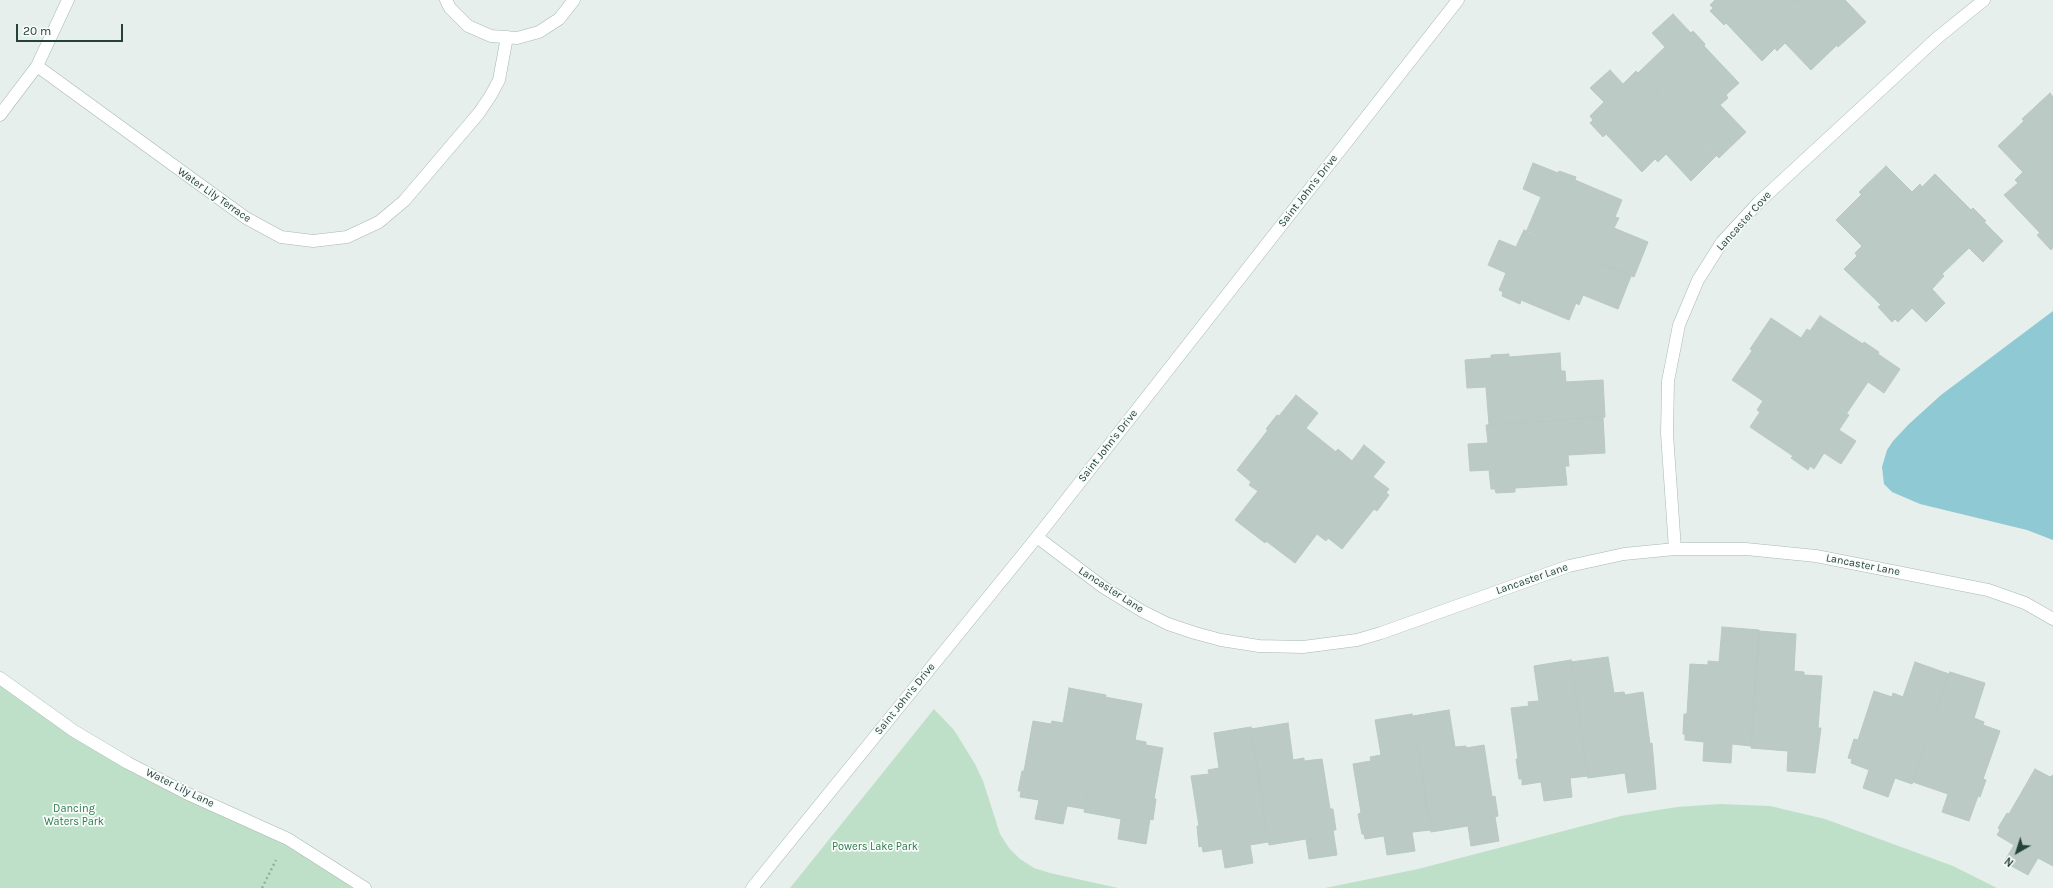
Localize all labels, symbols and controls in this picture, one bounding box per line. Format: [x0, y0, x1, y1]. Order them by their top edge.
scale bar [18, 16, 125, 42]
text: 20 m [23, 24, 51, 38]
street label: Saint John's Drive [1276, 152, 1340, 230]
street label: Water Lily Terrace [175, 165, 253, 225]
street label: Lancaster Cove [1714, 188, 1774, 254]
street label: Saint John's Drive [1076, 407, 1140, 485]
street label: Lancaster Lane [1825, 551, 1901, 579]
street label: Lancaster Lane [1494, 561, 1570, 597]
street label: Lancaster Lane [1076, 564, 1146, 616]
street label: Saint John's Drive [872, 660, 938, 738]
street label: Water Lily Lane [144, 766, 216, 810]
park label: Dancing Waters Park [44, 802, 104, 828]
north arrow [1997, 832, 2037, 872]
park label: Powers Lake Park [832, 840, 918, 854]
text: N [2002, 854, 2016, 869]

